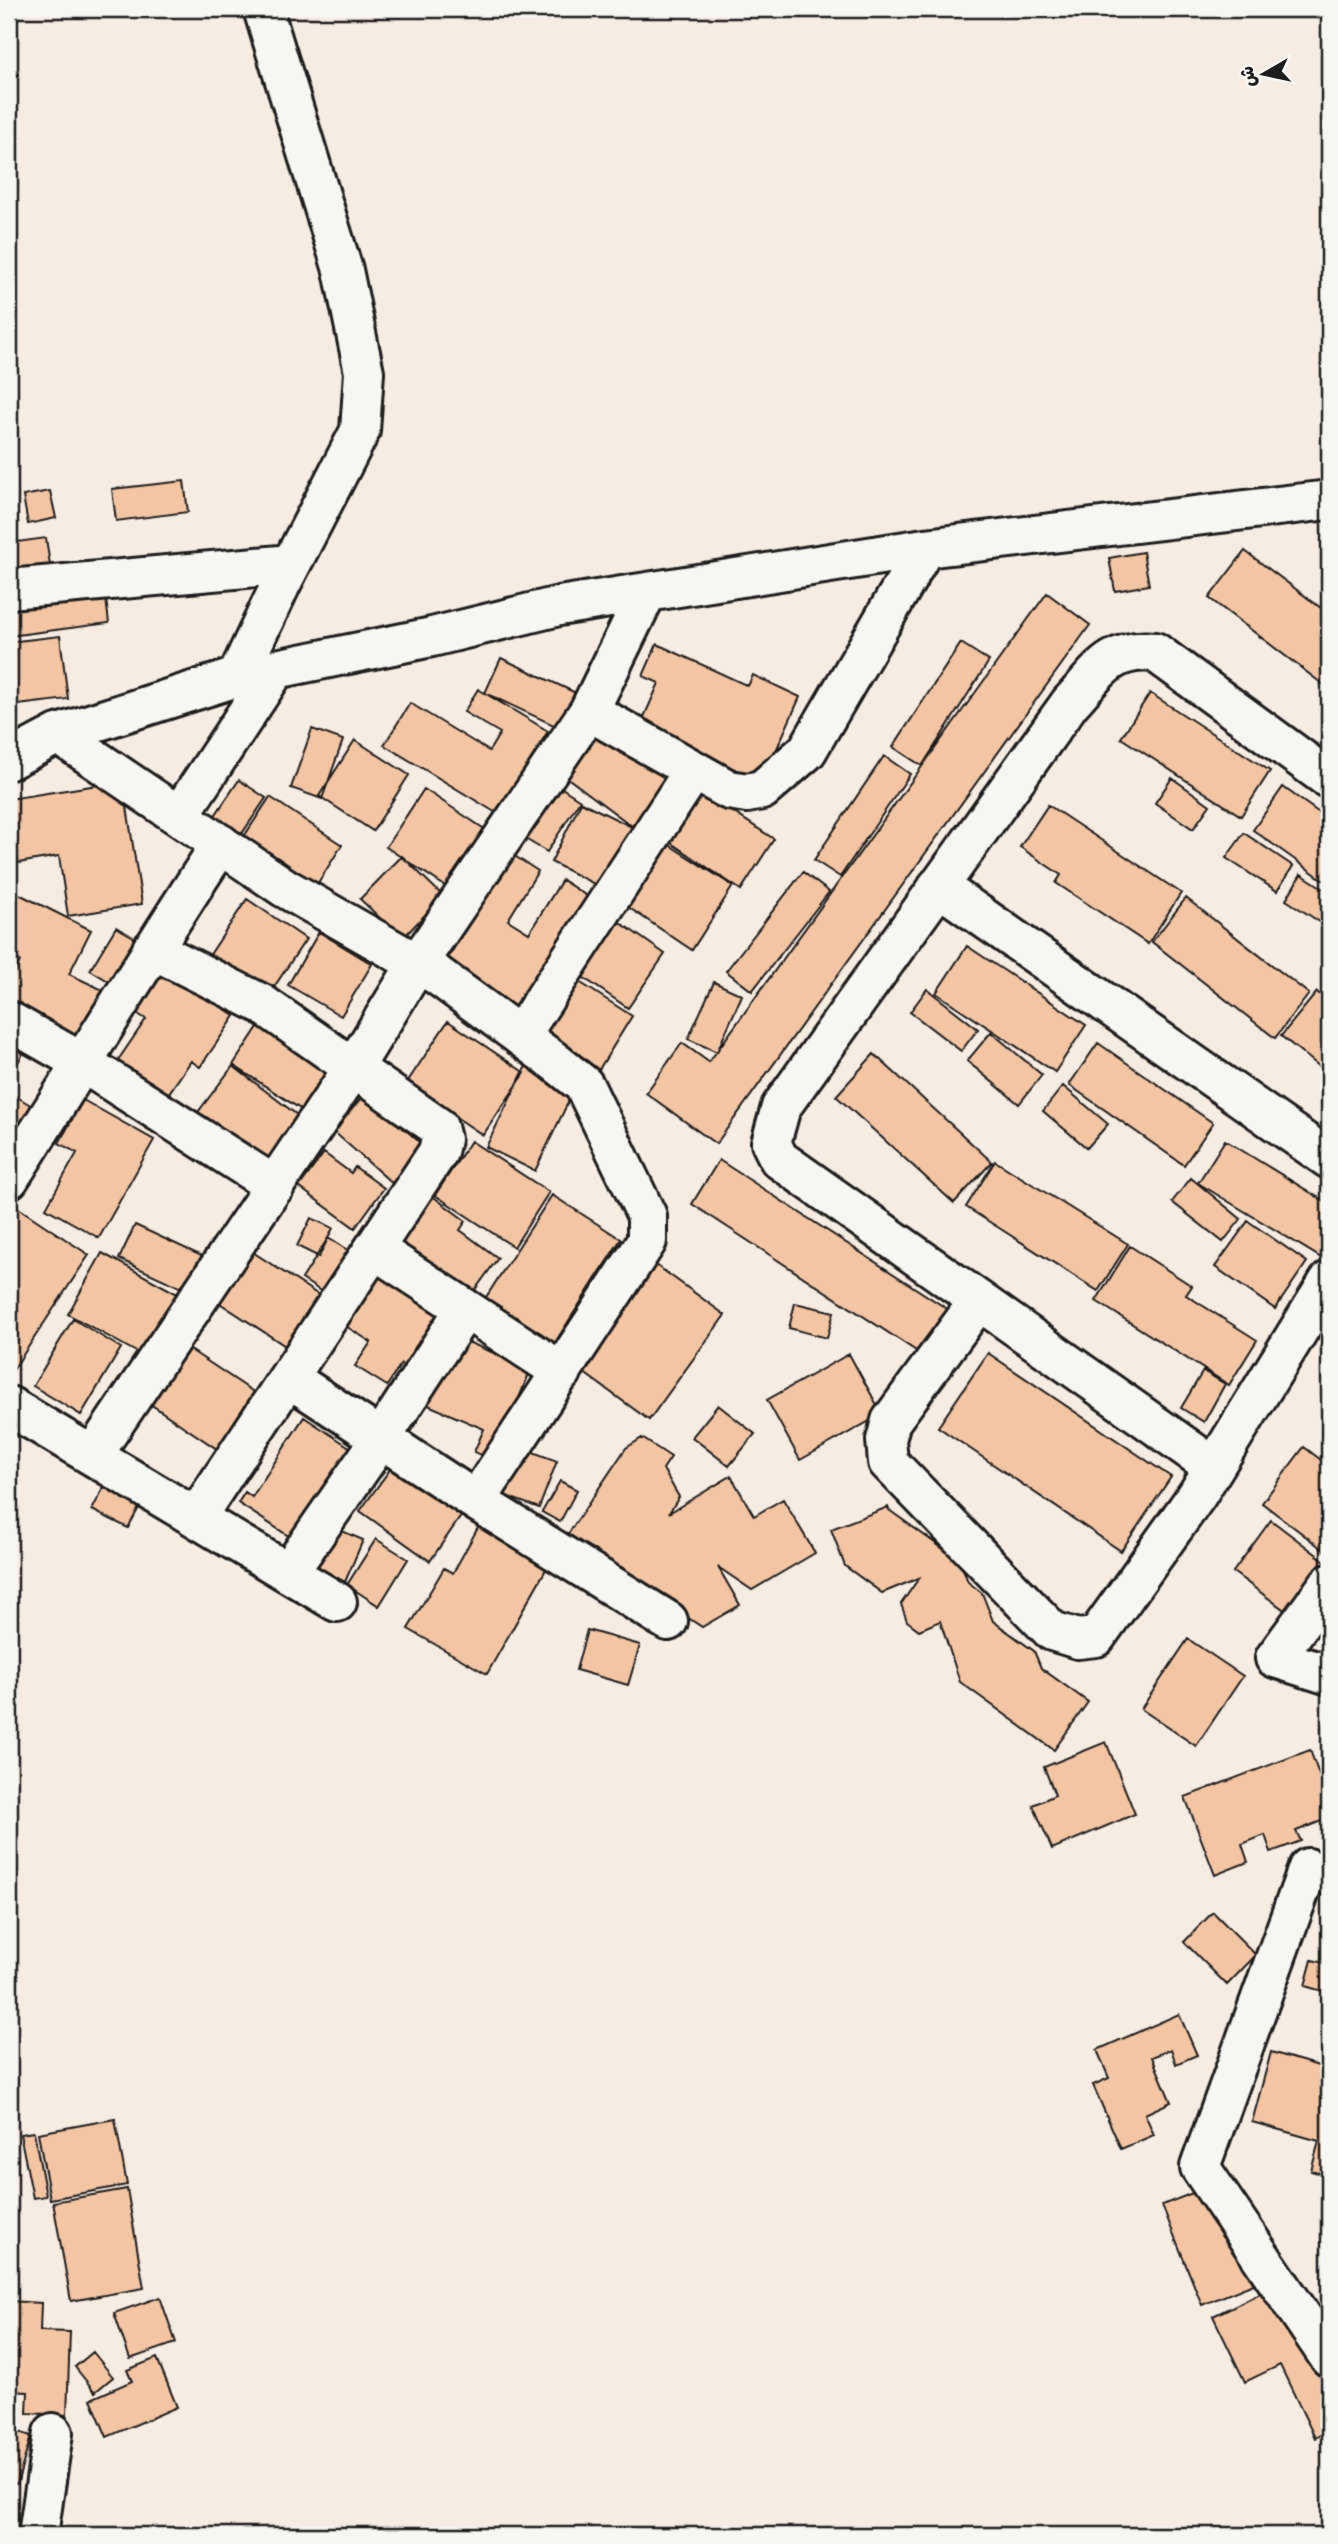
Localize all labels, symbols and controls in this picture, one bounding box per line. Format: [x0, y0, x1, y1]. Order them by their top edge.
north arrow [1230, 38, 1300, 108]
text: ش [1236, 64, 1266, 89]

